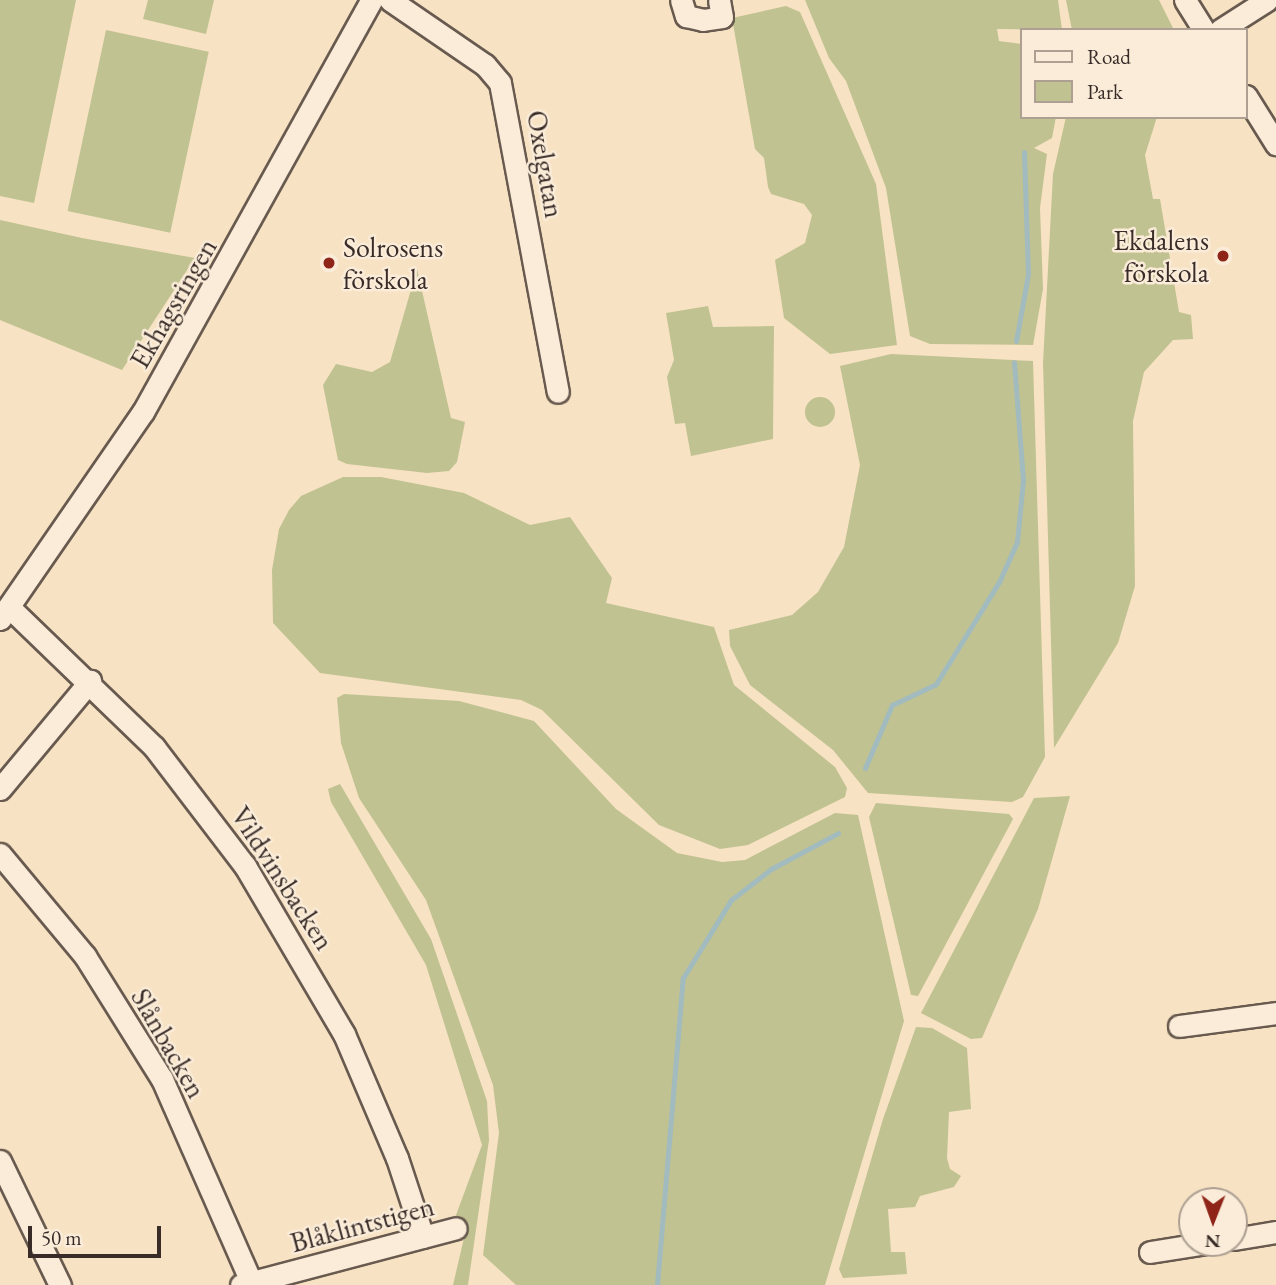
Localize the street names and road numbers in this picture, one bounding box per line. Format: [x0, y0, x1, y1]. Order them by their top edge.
street label: Oxelgatan [520, 108, 572, 220]
street label: Ekhagsringen [122, 232, 224, 374]
street label: Vildvinsbacken [224, 800, 342, 956]
street label: Slånbacken [124, 982, 214, 1104]
street label: Blåklintstigen [287, 1189, 437, 1259]

